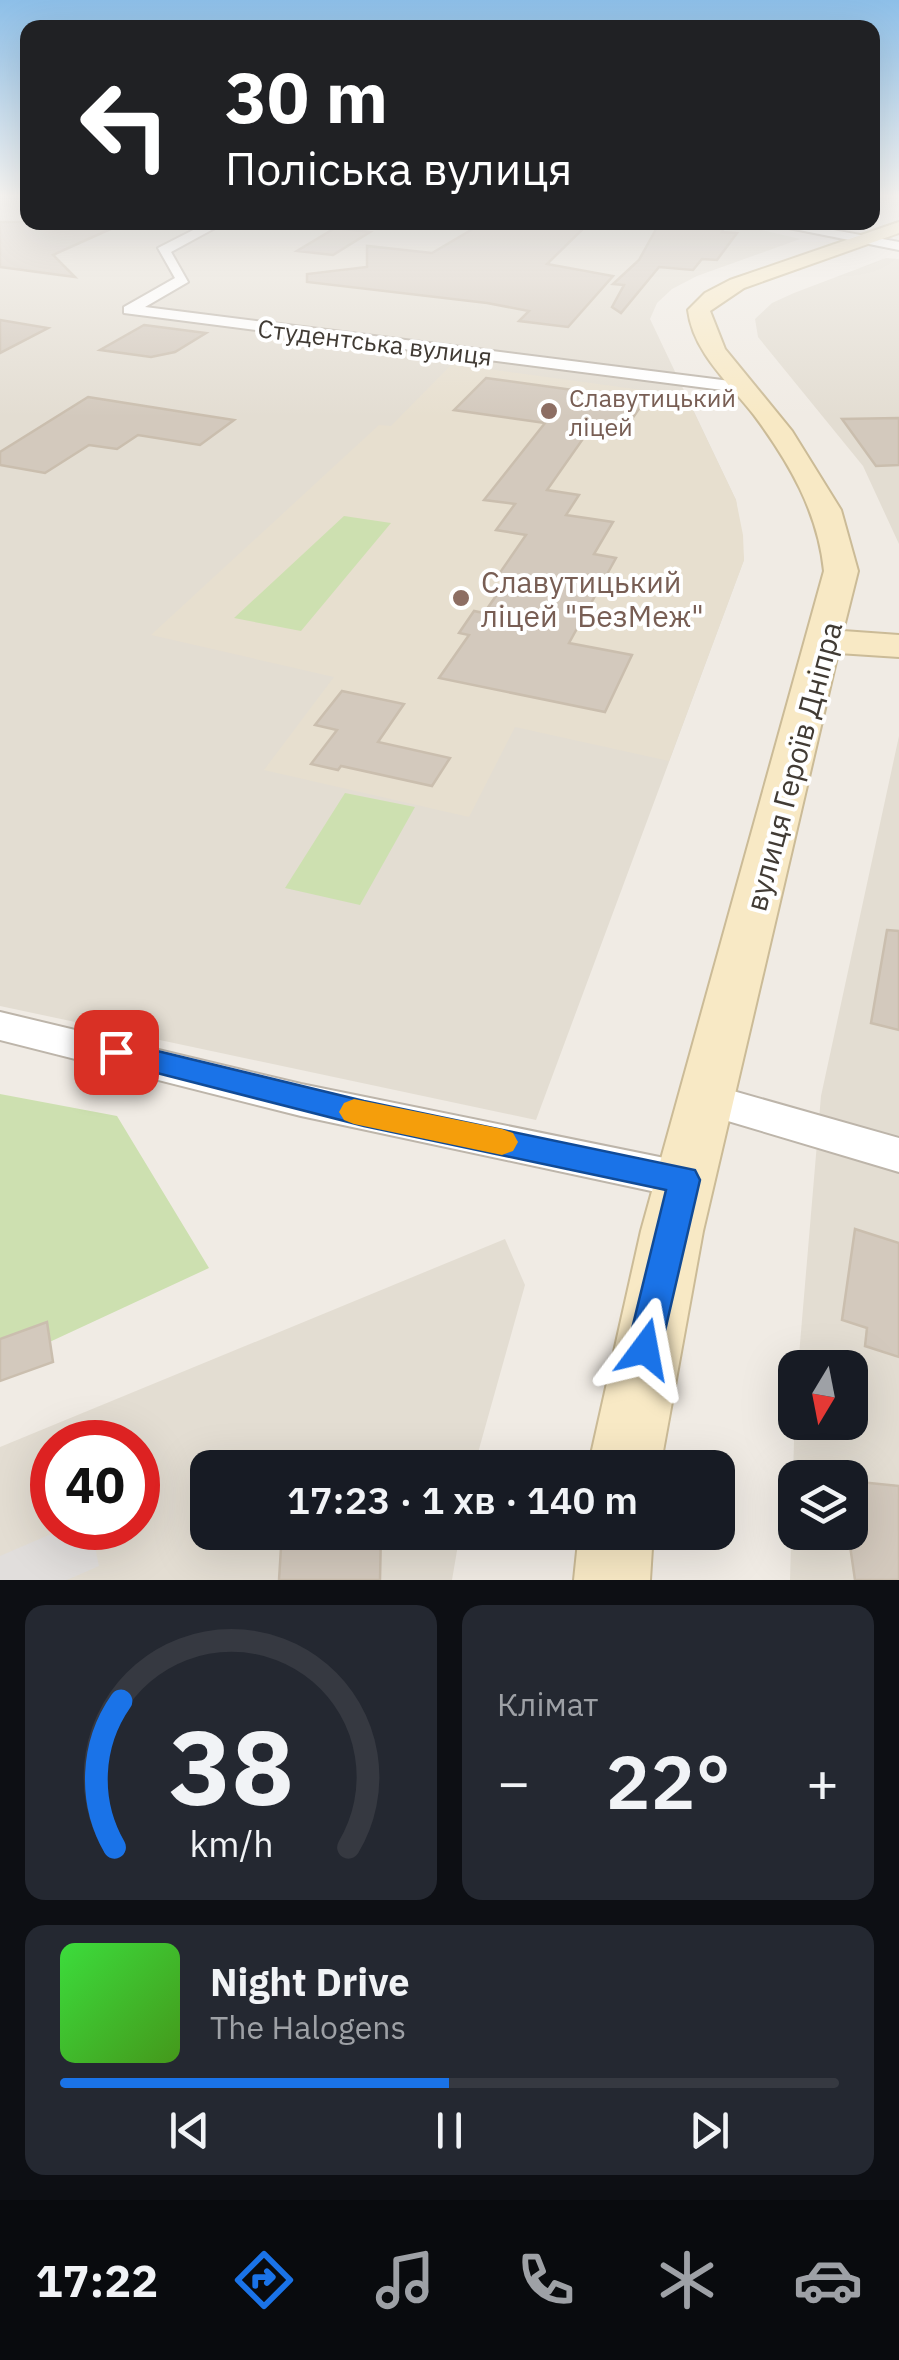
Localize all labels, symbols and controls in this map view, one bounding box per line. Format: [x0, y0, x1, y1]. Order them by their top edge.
text: 30 m [225, 51, 388, 142]
icon: left [60, 60, 190, 190]
text: Поліська вулиця [225, 139, 572, 197]
street label: Студентська вулиця [256, 311, 494, 373]
place label: Славутицький ліцей [569, 381, 736, 443]
marker: Славутицький ліцей [538, 400, 560, 422]
place label: Славутицький ліцей "БезМеж" [481, 562, 704, 635]
marker: Славутицький ліцей "БезМеж" [450, 587, 472, 609]
street label: вулиця Героїв Дніпра [736, 617, 850, 915]
pin [74, 1010, 159, 1095]
icon: arrive [89, 1025, 144, 1080]
position arrow [593, 1297, 697, 1401]
north arrow [778, 1350, 868, 1440]
map controls [778, 1350, 868, 1550]
speed limit sign: 40 [30, 1420, 160, 1550]
button: layers [778, 1460, 868, 1550]
text: 17:23 · 1 хв · 140 m [287, 1475, 638, 1524]
text: Клімат [497, 1683, 598, 1725]
text: 38 [169, 1698, 293, 1834]
text: 22° [605, 1732, 731, 1830]
text: − [497, 1746, 530, 1817]
text: + [806, 1746, 839, 1817]
text: km/h [189, 1820, 273, 1867]
text: Night Drive [210, 1957, 410, 2006]
text: The Halogens [210, 2006, 406, 2048]
icon: previous [162, 2103, 217, 2158]
icon: pause [422, 2103, 477, 2158]
icon: next [682, 2103, 737, 2158]
icon: directions [229, 2245, 299, 2315]
icon: music [370, 2245, 440, 2315]
icon: phone [511, 2245, 581, 2315]
icon: climate [652, 2245, 722, 2315]
icon: car [793, 2245, 863, 2315]
text: 17:22 [36, 2251, 158, 2309]

